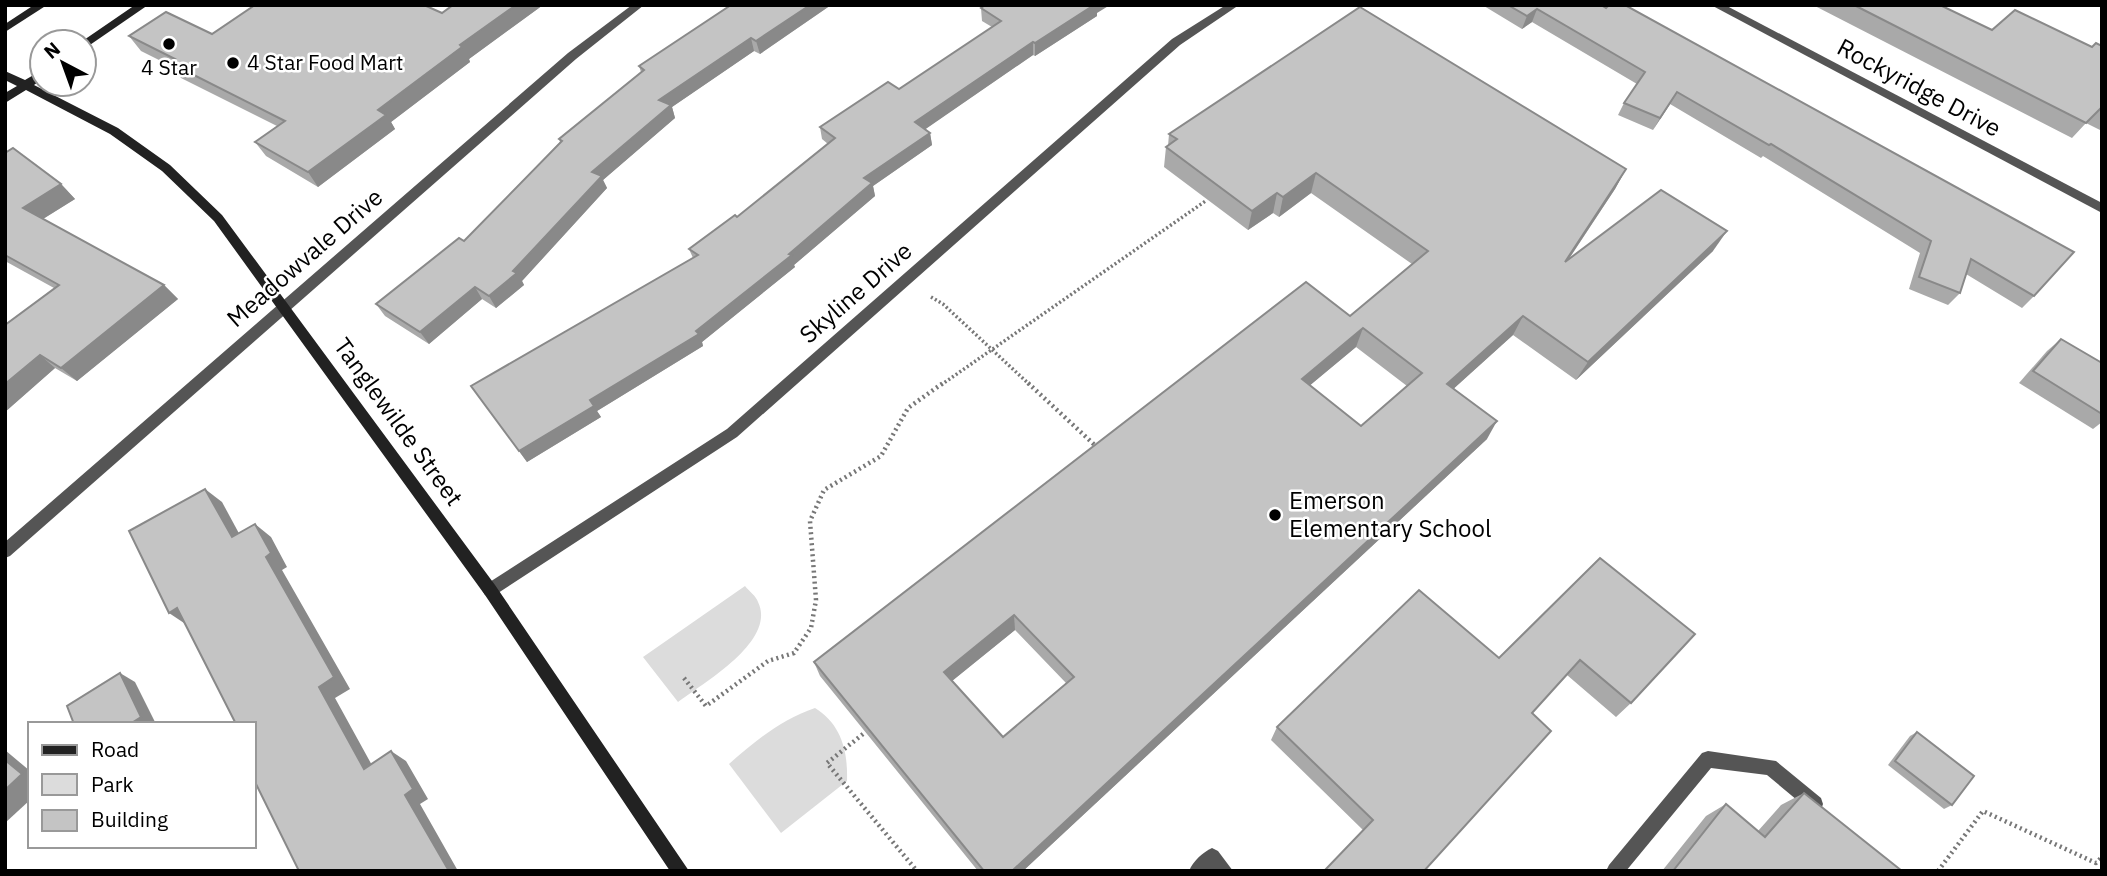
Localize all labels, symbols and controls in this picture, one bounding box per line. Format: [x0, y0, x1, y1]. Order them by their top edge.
north arrow [28, 28, 98, 98]
street label: Rockyridge Drive [1832, 31, 2007, 144]
marker: 4 Star [161, 36, 177, 52]
text: N [39, 37, 65, 64]
place label: 4 Star Food Mart [247, 48, 403, 76]
place label: 4 Star [141, 53, 197, 81]
marker: 4 Star Food Mart [225, 55, 241, 71]
street label: Meadowvale Drive [220, 181, 389, 334]
street label: Skyline Drive [792, 234, 918, 350]
street label: Tanglewilde Street [327, 331, 471, 512]
place label: Emerson Elementary School [1289, 484, 1491, 544]
marker: Emerson Elementary School [1267, 507, 1283, 523]
legend [28, 722, 256, 848]
text: Road [91, 735, 139, 763]
text: Park [91, 770, 134, 798]
text: Building [91, 805, 168, 833]

